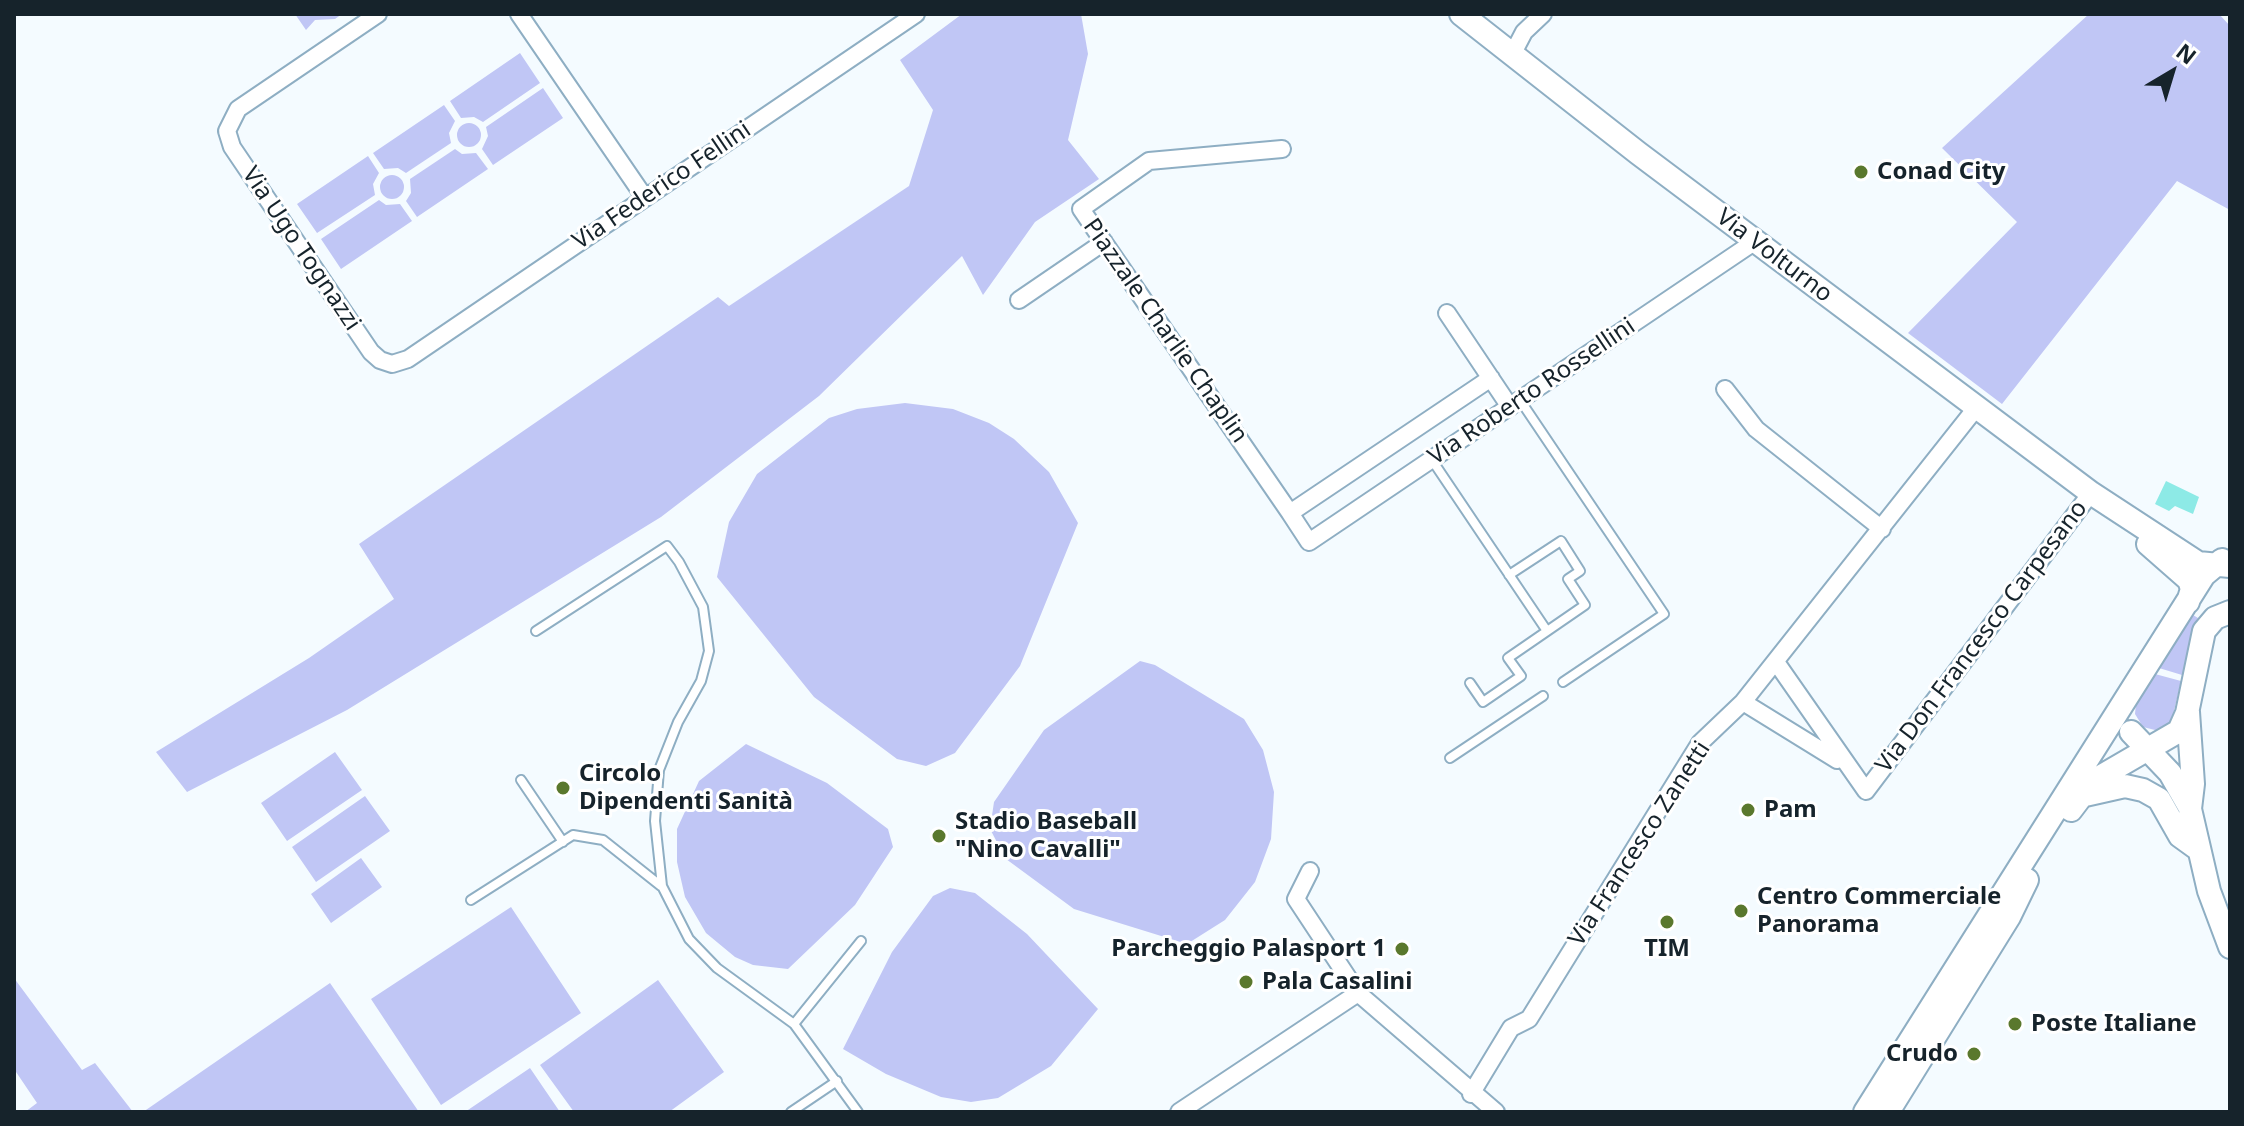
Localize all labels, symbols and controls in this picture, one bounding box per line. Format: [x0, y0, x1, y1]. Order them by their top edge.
north arrow [2132, 32, 2212, 112]
text: N [2170, 36, 2203, 70]
street label: Via Federico Fellini [567, 116, 757, 256]
place label: Conad City [1877, 158, 2005, 186]
street label: Via Ugo Tognazzi [236, 162, 366, 336]
marker: Conad City [1852, 163, 1870, 181]
street label: Via Volturno [1710, 203, 1838, 309]
street label: Piazzale Charlie Chaplin [1077, 213, 1253, 449]
street label: Via Roberto Rossellini [1423, 312, 1641, 472]
street label: Via Don Francesco Carpesano [1870, 495, 2094, 779]
street label: Via Francesco Zanetti [1563, 736, 1717, 952]
place label: Circolo Dipendenti Sanità [579, 760, 793, 816]
marker: Circolo Dipendenti Sanità [554, 779, 572, 797]
place label: Pam [1764, 796, 1817, 824]
marker: Pam [1739, 801, 1757, 819]
place label: Stadio Baseball "Nino Cavalli" [955, 808, 1137, 864]
marker: Stadio Baseball "Nino Cavalli" [930, 827, 948, 845]
place label: Centro Commerciale Panorama [1757, 883, 2001, 939]
marker: Centro Commerciale Panorama [1732, 902, 1750, 920]
marker: TIM [1658, 913, 1676, 931]
place label: Parcheggio Palasport 1 [1111, 935, 1386, 963]
place label: TIM [1644, 935, 1690, 963]
marker: Parcheggio Palasport 1 [1393, 940, 1411, 958]
place label: Pala Casalini [1262, 968, 1412, 996]
marker: Pala Casalini [1237, 973, 1255, 991]
place label: Poste Italiane [2031, 1010, 2197, 1038]
marker: Poste Italiane [2006, 1015, 2024, 1033]
place label: Crudo [1886, 1040, 1958, 1068]
marker: Crudo [1965, 1045, 1983, 1063]

